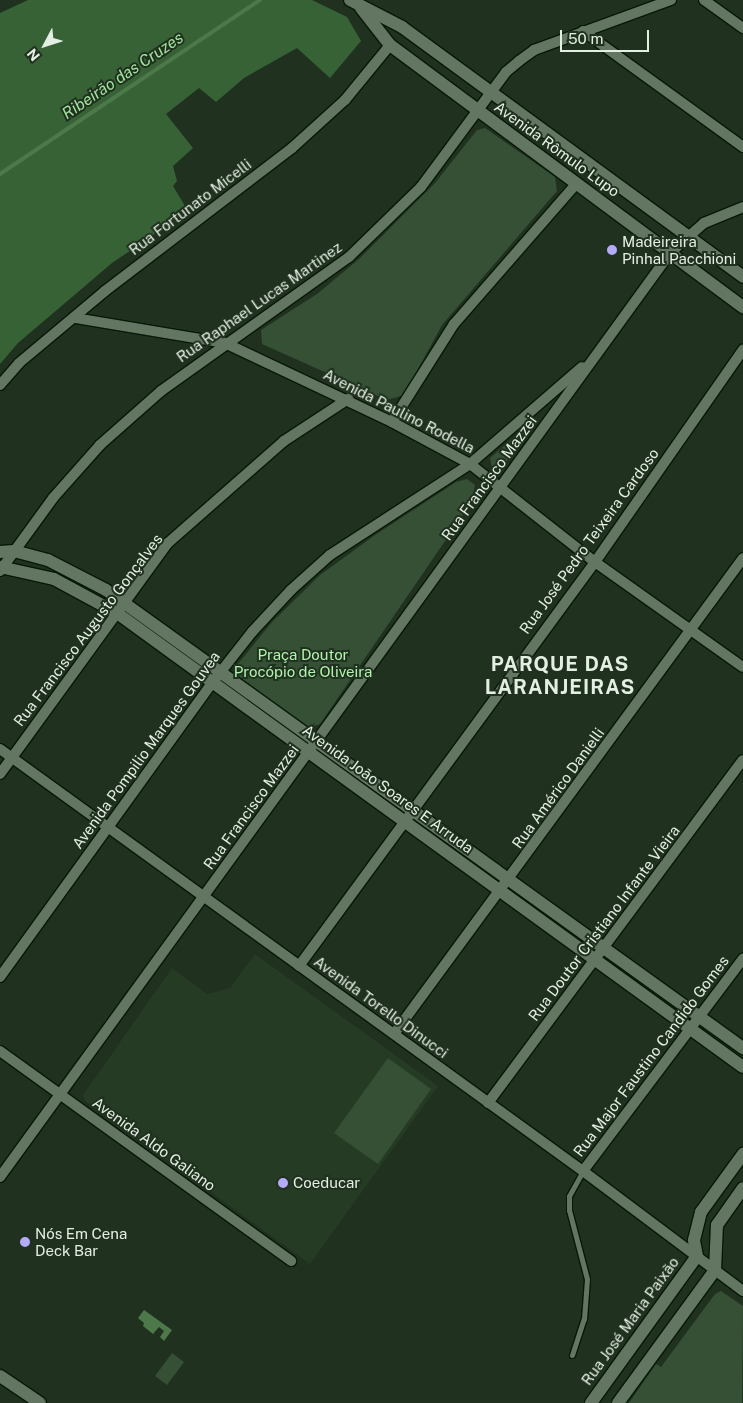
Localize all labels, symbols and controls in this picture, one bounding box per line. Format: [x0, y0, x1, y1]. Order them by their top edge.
north arrow [20, 20, 70, 70]
scale bar [563, 20, 652, 52]
water label: Ribeirão das Cruzes [59, 28, 187, 124]
text: 50 m [568, 30, 603, 47]
text: N [24, 45, 43, 64]
street label: Avenida Rômulo Lupo [491, 98, 623, 200]
street label: Rua Fortunato Micelli [125, 155, 255, 259]
place label: Madeireira Pinhal Pacchioni [622, 232, 736, 267]
street label: Rua Raphael Lucas Martinez [173, 238, 345, 366]
marker: Madeireira Pinhal Pacchioni [606, 244, 618, 256]
street label: Avenida Paulino Rodella [320, 365, 478, 457]
street label: Rua Francisco Mazzei [438, 412, 540, 544]
street label: Rua José Pedro Teixeira Cardoso [516, 445, 662, 637]
street label: Rua Francisco Augusto Gonçalves [10, 530, 166, 730]
park label: Praça Doutor Procópio de Oliveira [234, 645, 372, 680]
street label: Avenida Pompilio Marques Gouvea [68, 648, 224, 852]
district label: PARQUE DAS LARANJEIRAS [483, 652, 637, 699]
street label: Avenida João Soares E Arruda [299, 721, 477, 857]
street label: Rua Américo Danielli [508, 724, 608, 852]
street label: Rua Francisco Mazzei [200, 741, 302, 873]
street label: Rua Doutor Cristiano Infante Vieira [524, 821, 684, 1025]
street label: Avenida Torello Dinucci [310, 952, 452, 1062]
street label: Rua Major Faustino Candido Gomes [569, 952, 733, 1160]
street label: Avenida Aldo Galiano [89, 1093, 219, 1195]
place label: Coeducar [293, 1174, 360, 1192]
marker: Coeducar [277, 1177, 289, 1189]
place label: Nós Em Cena Deck Bar [35, 1224, 127, 1259]
marker: Nós Em Cena Deck Bar [19, 1236, 31, 1248]
street label: Rua José Maria Paixão [577, 1253, 683, 1389]

